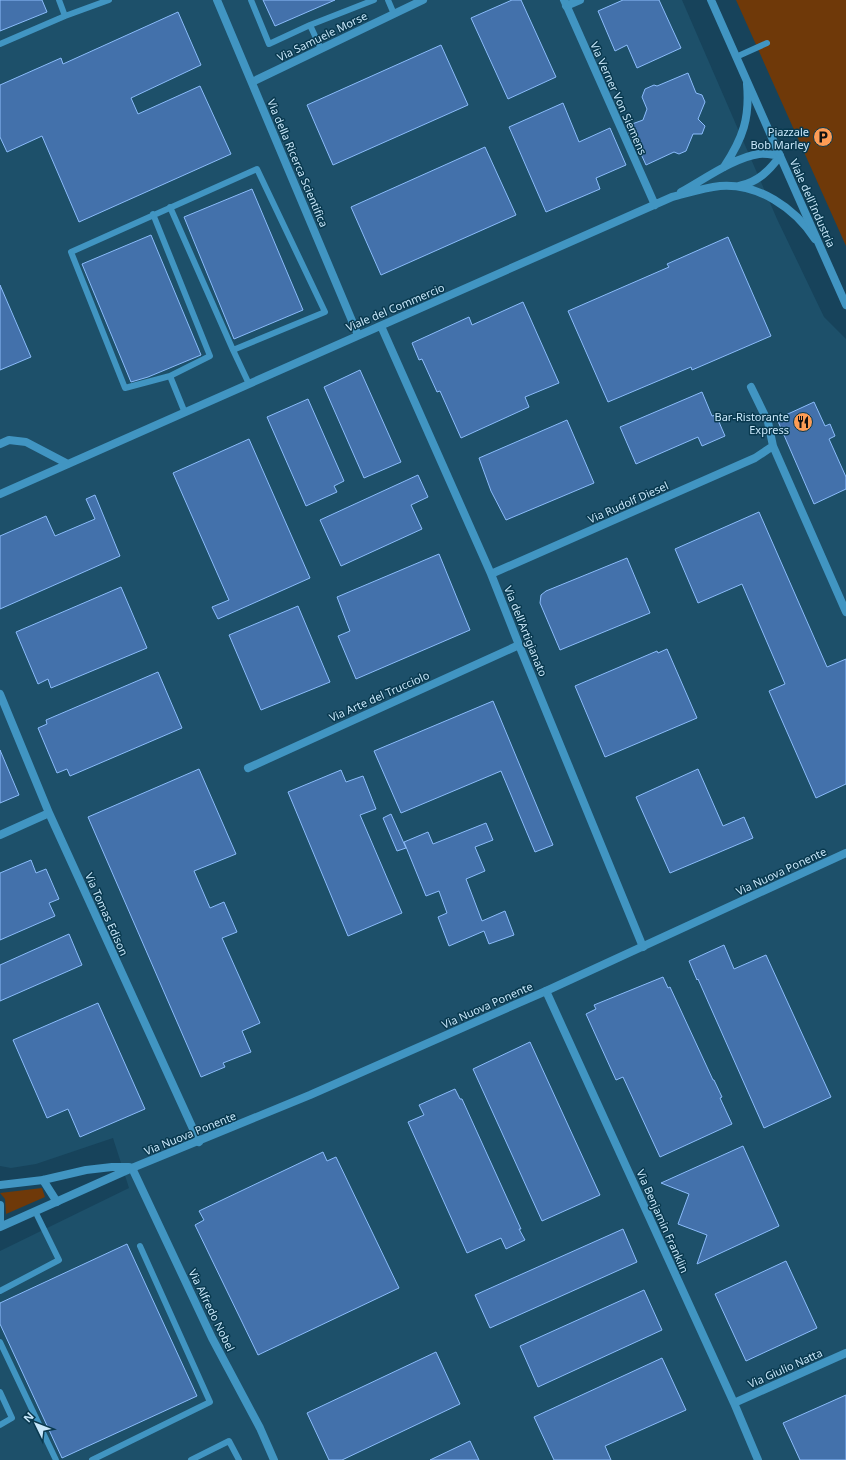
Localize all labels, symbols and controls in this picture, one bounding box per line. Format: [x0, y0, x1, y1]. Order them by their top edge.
street label: Via Samuele Morse [274, 8, 370, 64]
street label: Via Verner Von Siemens [587, 39, 651, 157]
street label: Via della Ricerca Scientifica [264, 97, 332, 229]
place label: Piazzale Bob Marley [750, 124, 809, 152]
parking icon: Piazzale Bob Marley [812, 126, 834, 148]
street label: Viale dell'Industria [787, 156, 839, 250]
street label: Viale del Commercio [343, 279, 447, 335]
place label: Bar-Ristorante Express [715, 409, 789, 437]
restaurant icon: Bar-Ristorante Express [792, 411, 814, 433]
street label: Via Rudolf Diesel [585, 478, 671, 526]
street label: Via dell'Artigianato [501, 583, 551, 679]
street label: Via Arte del Trucciolo [327, 667, 432, 725]
street label: Via Nuova Ponente [733, 844, 829, 898]
street label: Via Tomas Edison [82, 870, 132, 958]
street label: Via Nuova Ponente [439, 978, 535, 1032]
street label: Via Nuova Ponente [142, 1108, 238, 1158]
street label: Via Benjamin Franklin [633, 1167, 693, 1275]
street label: Via Alfredo Nobel [186, 1266, 238, 1354]
street label: Via Giulio Natta [745, 1345, 825, 1391]
north arrow [16, 1404, 56, 1444]
text: N [20, 1408, 37, 1425]

